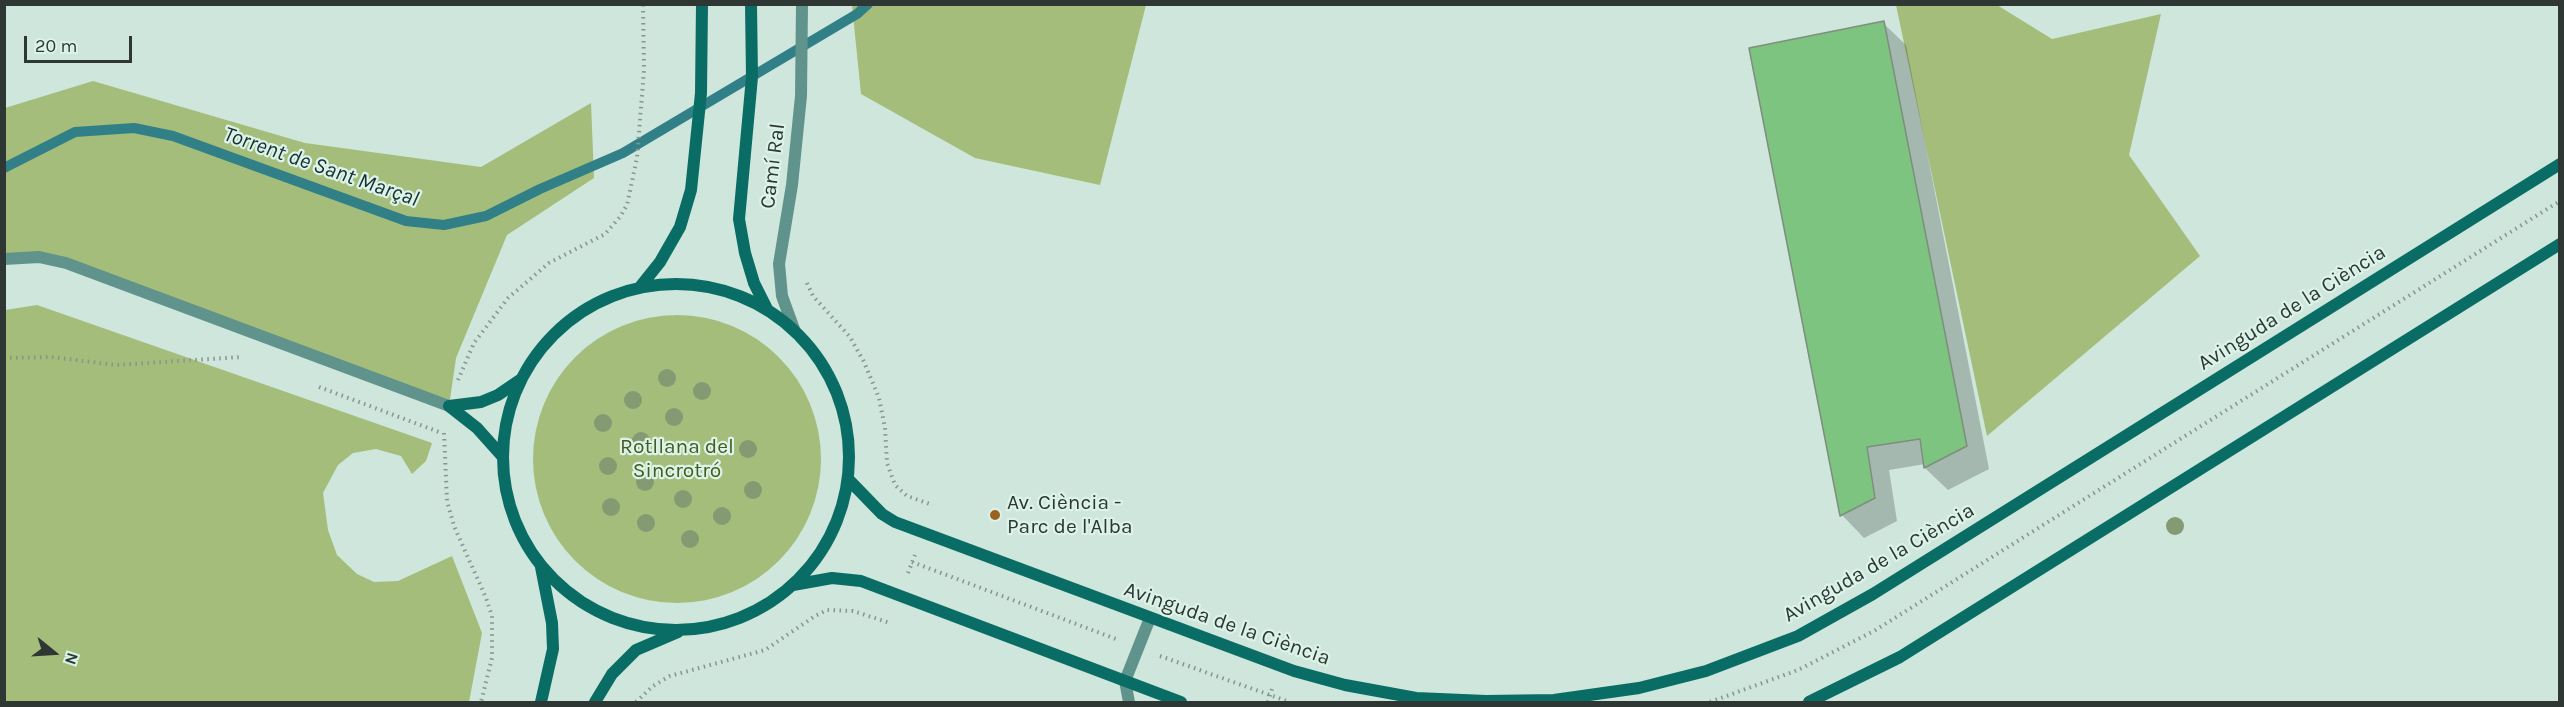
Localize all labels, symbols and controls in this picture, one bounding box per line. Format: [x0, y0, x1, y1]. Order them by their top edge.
scale bar [27, 24, 135, 62]
text: 20 m [35, 35, 77, 57]
water label: Torrent de Sant Marçal [220, 121, 422, 213]
street label: Camí Ral [755, 122, 791, 210]
street label: Avinguda de la Ciència [2194, 240, 2390, 376]
park label: Rotllana del Sincrotró [620, 434, 734, 484]
place label: Av. Ciència - Parc de l'Alba [1007, 490, 1132, 540]
street label: Avinguda de la Ciència [1779, 498, 1979, 628]
marker: Av. Ciència - Parc de l'Alba [988, 508, 1002, 522]
street label: Avinguda de la Ciència [1121, 577, 1333, 671]
north arrow [24, 623, 84, 683]
text: N [61, 650, 82, 667]

